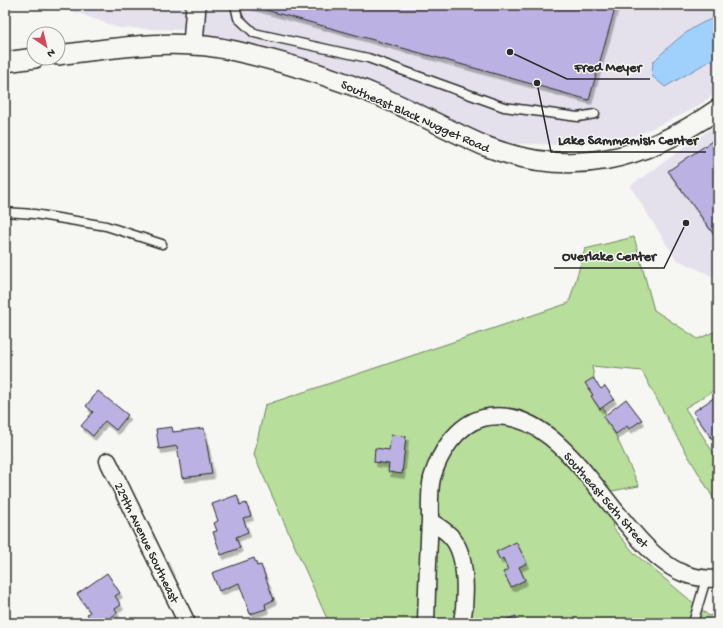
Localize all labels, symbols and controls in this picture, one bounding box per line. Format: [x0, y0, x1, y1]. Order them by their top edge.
north arrow [26, 26, 66, 66]
text: N [44, 46, 57, 60]
callout: Fred Meyer [567, 53, 650, 79]
text: Fred Meyer [574, 60, 643, 77]
street label: Southeast Black Nugget Road [338, 78, 493, 157]
callout: Lake Sammamish Center [551, 126, 706, 152]
text: Lake Sammamish Center [558, 133, 700, 150]
callout: Overlake Center [554, 242, 664, 268]
text: Overlake Center [562, 249, 658, 266]
street label: Southeast 56th Street [560, 450, 652, 553]
street label: 229th Avenue Southeast [110, 480, 182, 607]

